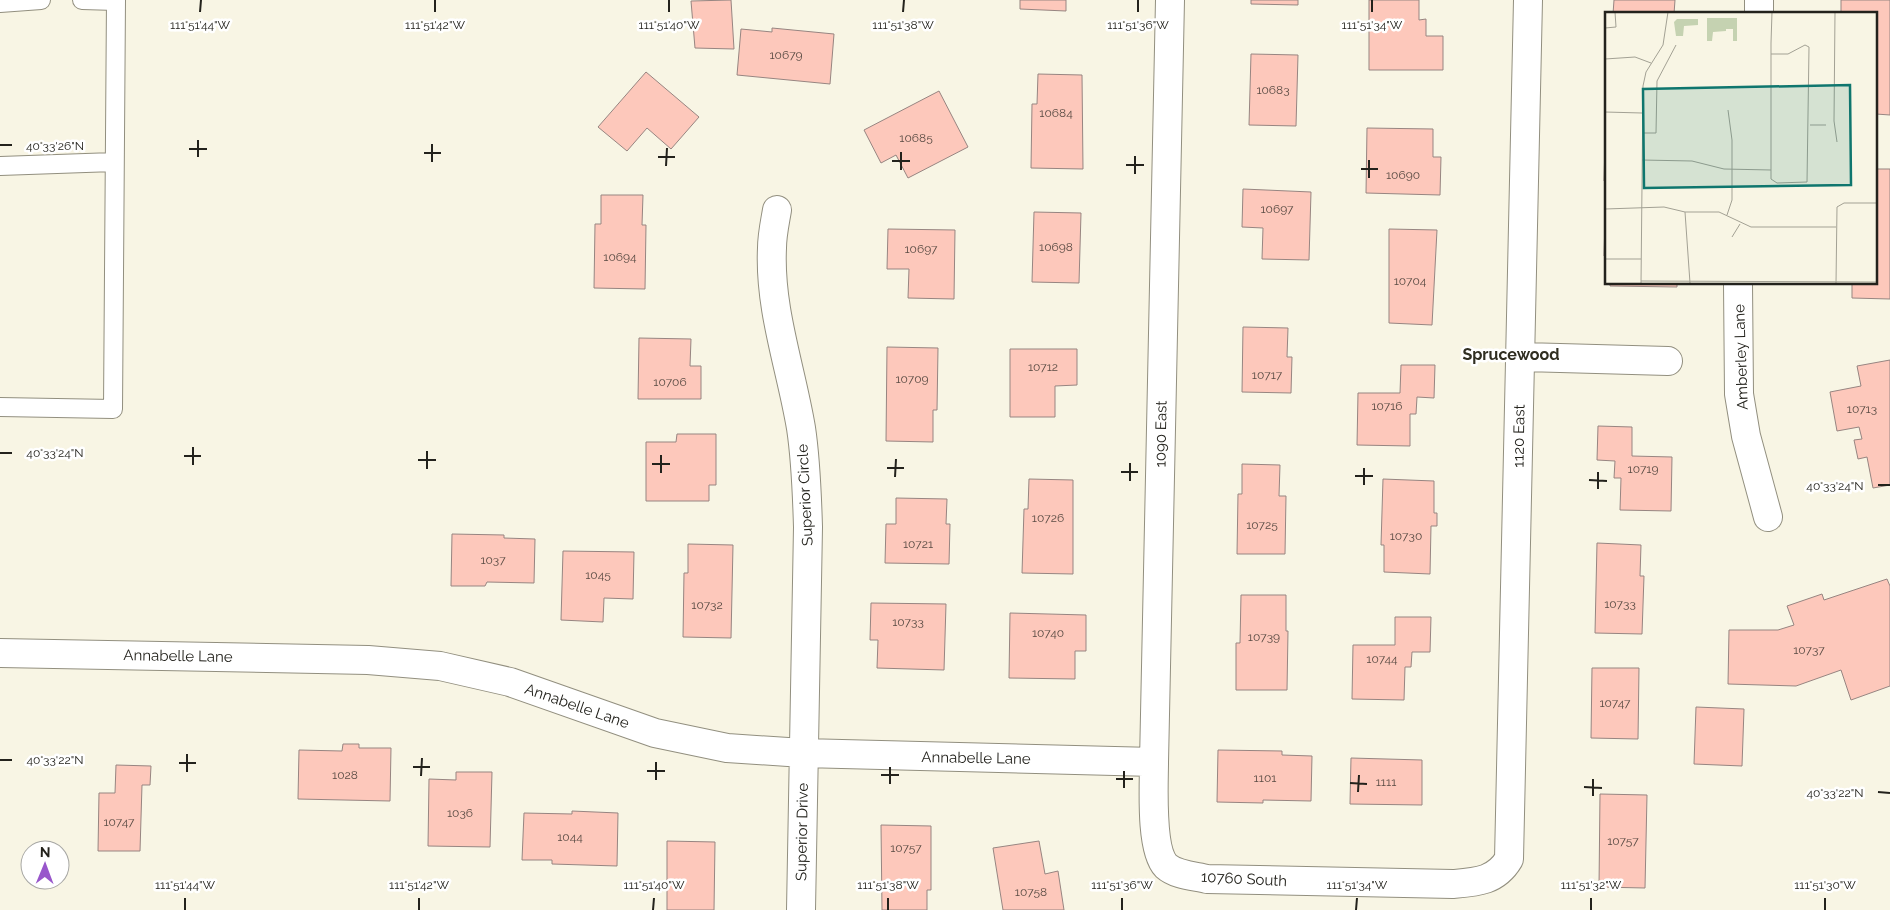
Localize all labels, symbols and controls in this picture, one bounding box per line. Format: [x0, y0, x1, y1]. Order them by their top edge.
inset map [1605, 12, 1878, 285]
text: 111°51'44"W [170, 18, 231, 32]
text: 111°51'42"W [405, 18, 465, 32]
text: 111°51'40"W [639, 18, 700, 32]
text: 111°51'38"W [872, 18, 934, 32]
text: 111°51'36"W [1107, 18, 1169, 32]
text: 111°51'34"W [1342, 18, 1403, 32]
house number: 10679 [769, 48, 803, 62]
house number: 10683 [1256, 83, 1290, 97]
house number: 10684 [1039, 106, 1073, 120]
house number: 10685 [899, 131, 933, 145]
text: 40°33'26"N [26, 139, 84, 153]
house number: 10690 [1386, 168, 1420, 182]
house number: 10697 [1260, 202, 1294, 216]
house number: 10698 [1039, 240, 1073, 254]
house number: 10697 [904, 242, 938, 256]
house number: 10694 [603, 250, 637, 264]
house number: 10704 [1394, 274, 1427, 288]
street label: Amberley Lane [1730, 304, 1752, 410]
district label: Sprucewood [1462, 345, 1560, 364]
house number: 10712 [1028, 360, 1058, 374]
house number: 10717 [1252, 368, 1283, 382]
house number: 10709 [895, 372, 929, 386]
house number: 10706 [653, 375, 687, 389]
house number: 10716 [1371, 399, 1403, 413]
street label: 1090 East [1151, 400, 1171, 468]
house number: 10713 [1847, 402, 1877, 416]
street label: 1120 East [1509, 404, 1529, 468]
street label: Superior Circle [793, 443, 817, 546]
text: 40°33'24"N [26, 446, 84, 460]
house number: 10719 [1628, 462, 1658, 476]
text: 40°33'24"N [1806, 479, 1864, 493]
house number: 10726 [1032, 511, 1064, 525]
house number: 10725 [1246, 518, 1278, 532]
house number: 10730 [1390, 529, 1422, 543]
house number: 10721 [903, 537, 933, 551]
house number: 1037 [480, 553, 506, 567]
house number: 1045 [585, 568, 611, 582]
house number: 10733 [1604, 597, 1636, 611]
house number: 10732 [691, 598, 723, 612]
house number: 10733 [892, 615, 924, 629]
house number: 10740 [1032, 626, 1064, 640]
house number: 10739 [1248, 630, 1280, 644]
house number: 10737 [1793, 643, 1825, 657]
street label: Annabelle Lane [123, 646, 233, 666]
house number: 10744 [1366, 652, 1398, 666]
street label: Annabelle Lane [522, 680, 632, 732]
house number: 10747 [1599, 696, 1631, 710]
street label: Annabelle Lane [921, 748, 1031, 768]
text: 40°33'22"N [26, 753, 84, 767]
house number: 1028 [332, 768, 358, 782]
house number: 1101 [1254, 771, 1276, 785]
house number: 1111 [1376, 775, 1396, 789]
street label: Superior Drive [792, 783, 812, 881]
text: 40°33'22"N [1806, 786, 1864, 800]
house number: 1036 [447, 806, 473, 820]
house number: 10747 [103, 815, 135, 829]
house number: 1044 [557, 830, 583, 844]
house number: 10757 [1607, 834, 1639, 848]
north arrow [20, 840, 70, 890]
house number: 10757 [890, 841, 922, 855]
text: N [40, 844, 51, 860]
street label: 10760 South [1200, 868, 1288, 890]
text: 111°51'44"W [155, 878, 216, 892]
text: 111°51'42"W [389, 878, 449, 892]
text: 111°51'40"W [624, 878, 685, 892]
text: 111°51'38"W [857, 878, 919, 892]
text: 111°51'36"W [1091, 878, 1153, 892]
text: 111°51'34"W [1327, 878, 1388, 892]
text: 111°51'32"W [1561, 878, 1622, 892]
text: 111°51'30"W [1794, 878, 1856, 892]
house number: 10758 [1015, 885, 1047, 899]

